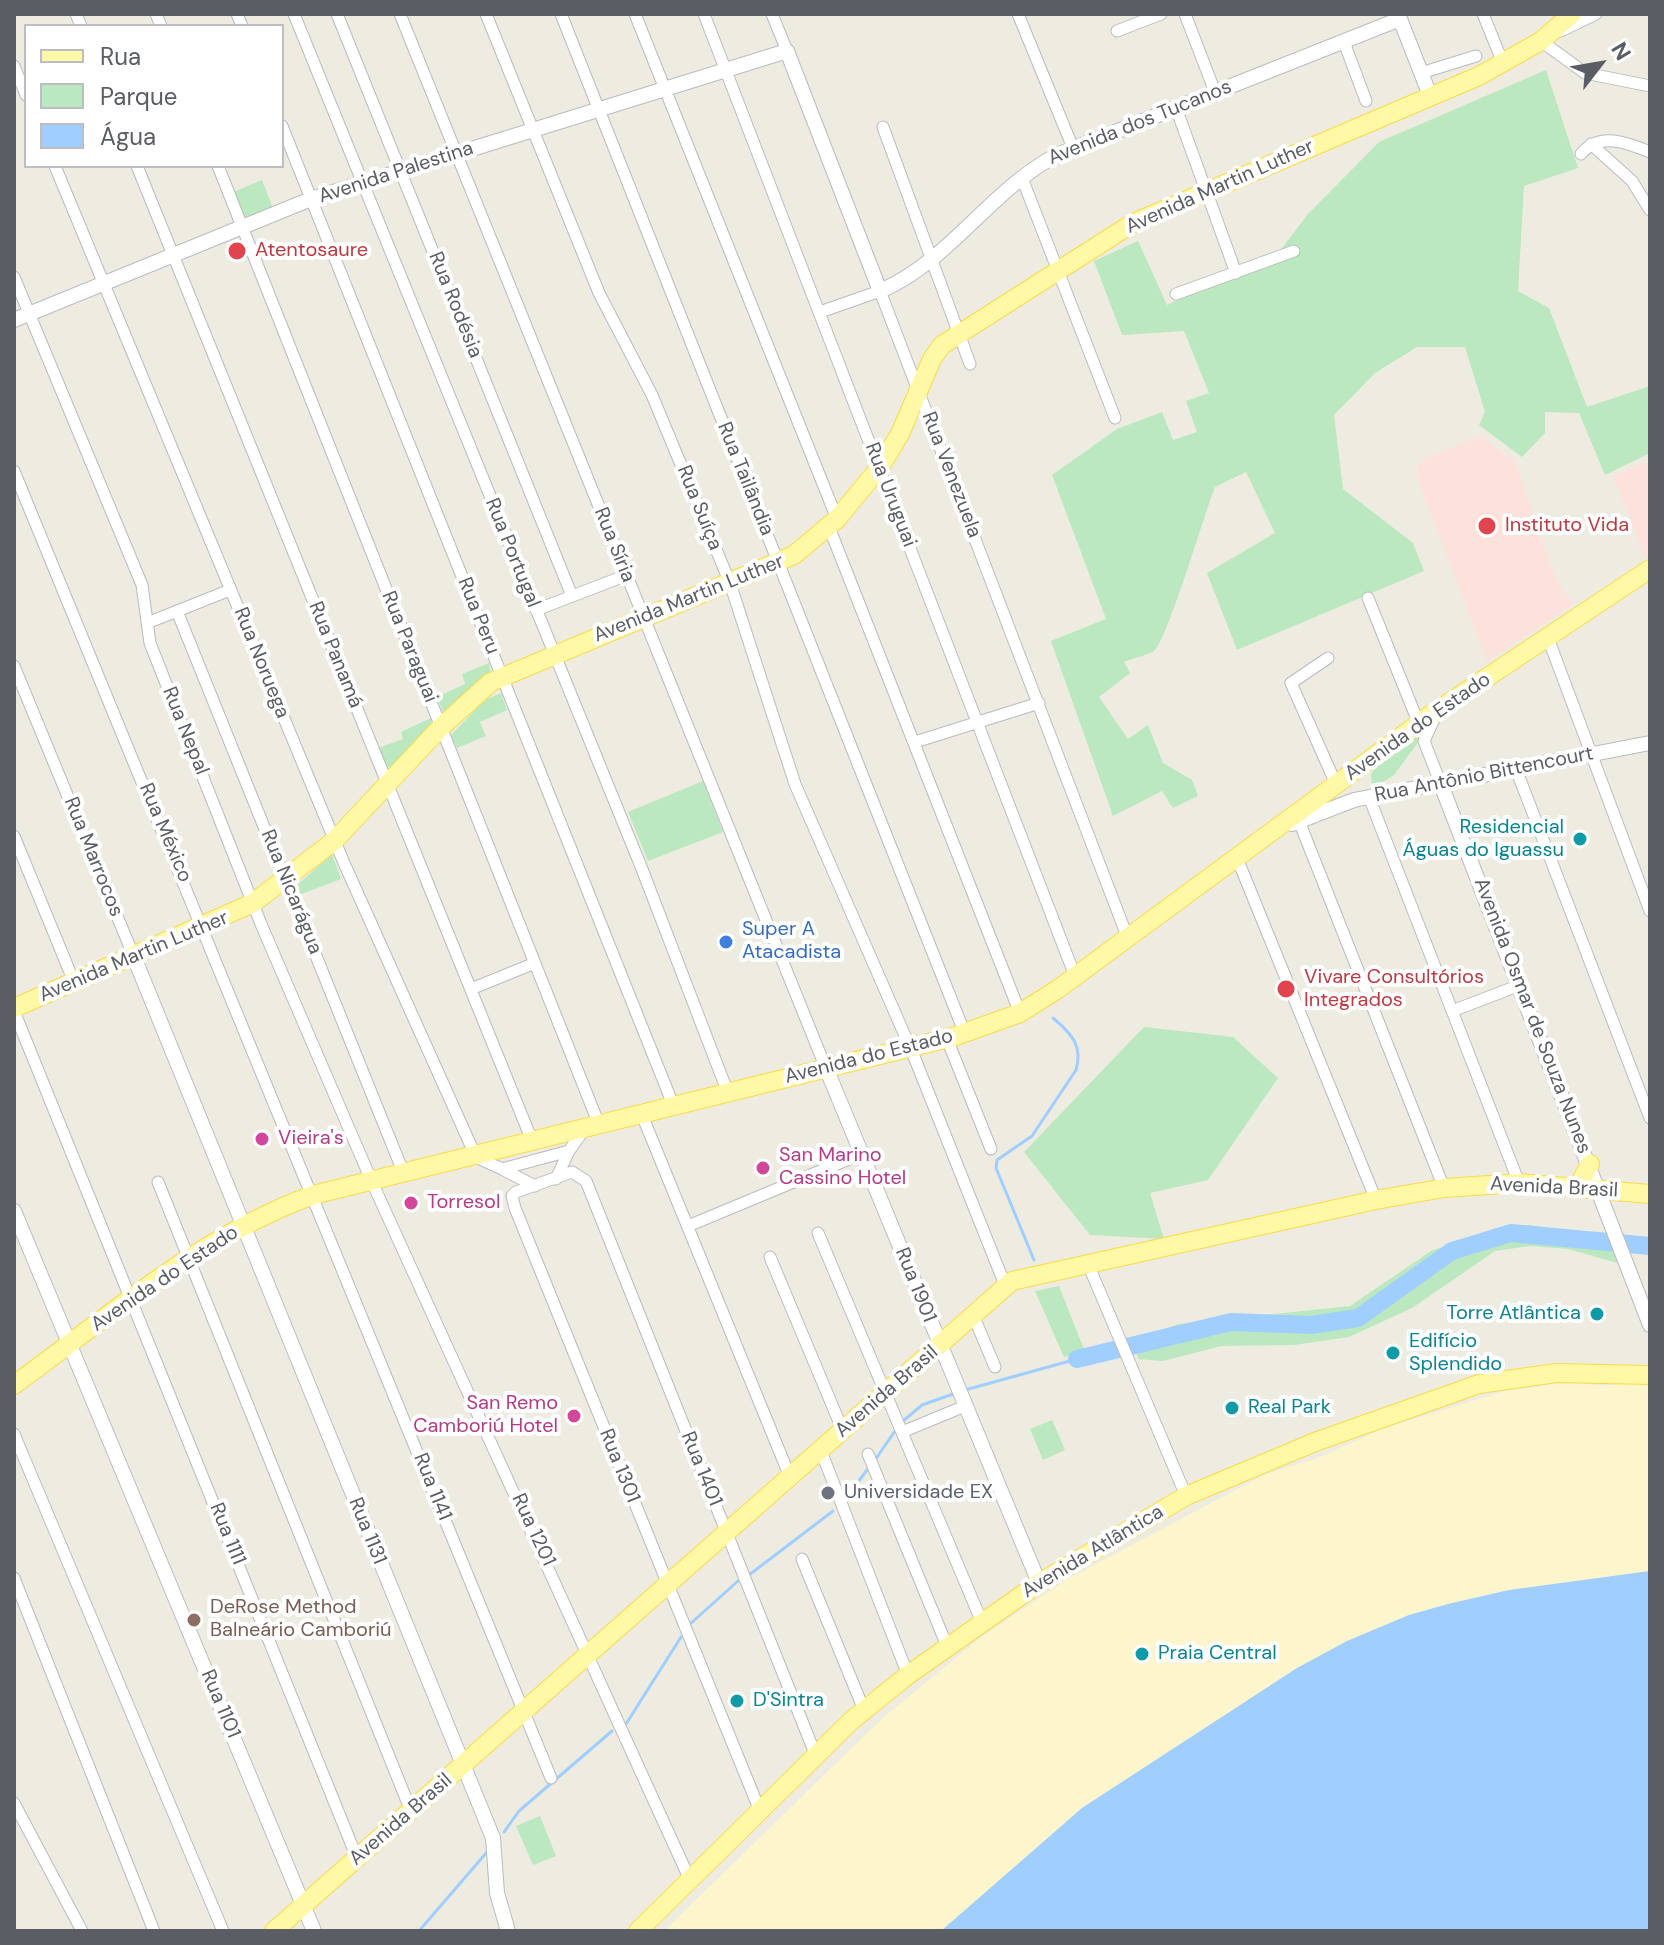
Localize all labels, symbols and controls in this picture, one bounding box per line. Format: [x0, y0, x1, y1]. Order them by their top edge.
legend [24, 24, 284, 168]
north arrow [1560, 24, 1640, 104]
text: N [1604, 37, 1638, 66]
text: Rua [100, 41, 141, 72]
street label: Avenida dos Tucanos [1045, 75, 1235, 171]
text: Parque [100, 81, 177, 112]
text: Água [100, 121, 156, 152]
street label: Avenida Martin Luther [1122, 135, 1318, 239]
street label: Avenida Palestina [316, 137, 476, 209]
place label: Atentosaure [255, 239, 368, 263]
marker: Atentosaure [226, 240, 248, 262]
street label: Rua Rodésia [423, 248, 487, 362]
street label: Rua Venezuela [916, 409, 986, 541]
street label: Rua Tailândia [711, 419, 779, 539]
street label: Rua Uruguai [859, 439, 921, 551]
street label: Rua Suíça [671, 462, 727, 554]
street label: Rua Portugal [479, 495, 545, 611]
street label: Rua Síria [588, 504, 640, 586]
place label: Instituto Vida [1505, 514, 1629, 538]
marker: Instituto Vida [1476, 515, 1498, 537]
street label: Avenida Martin Luther [590, 550, 788, 648]
street label: Rua Peru [452, 574, 504, 658]
street label: Rua Paraguai [376, 588, 442, 706]
street label: Rua Panamá [303, 598, 367, 712]
street label: Rua Noruega [228, 604, 294, 722]
street label: Avenida do Estado [1340, 668, 1496, 786]
street label: Rua Nepal [157, 684, 213, 778]
street label: Rua Antônio Bittencourt [1373, 742, 1595, 808]
street label: Rua México [133, 780, 197, 886]
street label: Rua Marrocos [58, 794, 128, 920]
place label: Residencial Águas do Iguassu [1402, 816, 1564, 863]
street label: Rua Nicarágua [255, 826, 327, 958]
marker: Residencial Águas do Iguassu [1571, 830, 1589, 848]
street label: Avenida Osmar de Souza Nunes [1468, 875, 1596, 1157]
street label: Avenida Martin Luther [36, 906, 232, 1008]
place label: Super A Atacadista [742, 918, 841, 965]
marker: Super A Atacadista [717, 933, 735, 951]
place label: Vivare Consultórios Integrados [1304, 966, 1484, 1013]
marker: Vivare Consultórios Integrados [1275, 978, 1297, 1000]
street label: Avenida do Estado [782, 1025, 956, 1089]
place label: Vieira's [278, 1127, 344, 1151]
marker: Vieira's [253, 1130, 271, 1148]
place label: San Marino Cassino Hotel [779, 1144, 906, 1191]
marker: San Marino Cassino Hotel [754, 1159, 772, 1177]
street label: Avenida Brasil [1489, 1173, 1619, 1203]
place label: Torresol [427, 1191, 500, 1215]
marker: Torresol [402, 1194, 420, 1212]
street label: Avenida do Estado [87, 1221, 243, 1337]
street label: Rua 1901 [889, 1244, 941, 1326]
place label: Torre Atlântica [1447, 1302, 1581, 1326]
marker: Torre Atlântica [1588, 1305, 1606, 1323]
place label: Edifício Splendido [1409, 1330, 1502, 1377]
street label: Avenida Brasil [831, 1341, 943, 1443]
marker: Edifício Splendido [1384, 1344, 1402, 1362]
place label: San Remo Camboriú Hotel [413, 1392, 558, 1439]
place label: Real Park [1248, 1396, 1331, 1420]
marker: Real Park [1223, 1399, 1241, 1417]
marker: San Remo Camboriú Hotel [565, 1407, 583, 1425]
street label: Rua 1301 [593, 1426, 645, 1506]
street label: Rua 1401 [675, 1428, 727, 1510]
street label: Rua 1141 [408, 1450, 456, 1524]
place label: Universidade EX [844, 1481, 993, 1505]
marker: Universidade EX [819, 1484, 837, 1502]
street label: Rua 1201 [506, 1490, 560, 1570]
street label: Rua 1131 [343, 1494, 391, 1568]
street label: Rua 1111 [204, 1500, 250, 1568]
street label: Avenida Atlântica [1018, 1500, 1168, 1604]
place label: DeRose Method Balneário Camboriú [210, 1596, 392, 1643]
marker: DeRose Method Balneário Camboriú [185, 1611, 203, 1629]
place label: Praia Central [1158, 1642, 1277, 1666]
marker: Praia Central [1133, 1645, 1151, 1663]
street label: Rua 1101 [195, 1666, 245, 1742]
place label: D'Sintra [753, 1689, 824, 1713]
marker: D'Sintra [728, 1692, 746, 1710]
street label: Avenida Brasil [345, 1769, 457, 1871]

